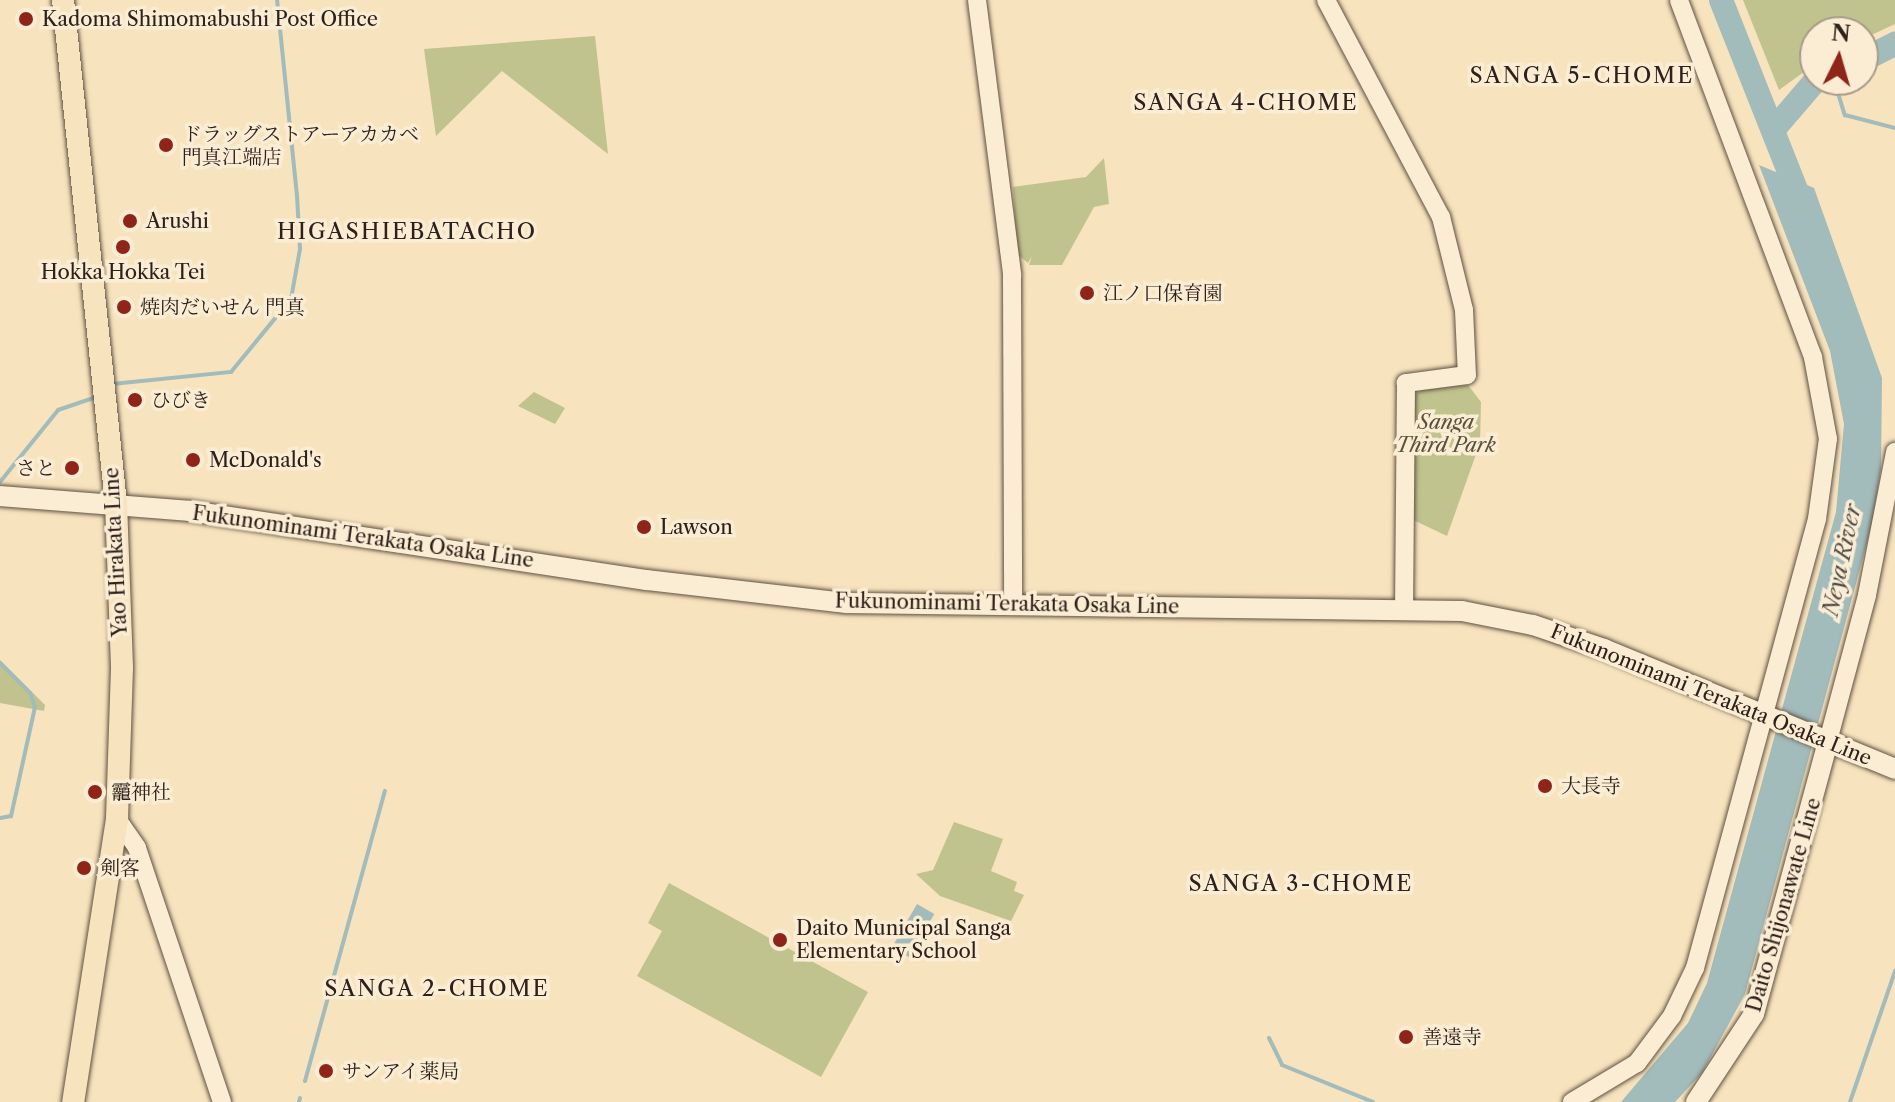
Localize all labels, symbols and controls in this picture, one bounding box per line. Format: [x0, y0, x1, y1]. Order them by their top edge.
place label: Kadoma Shimomabushi Post Office [42, 7, 378, 31]
marker: Kadoma Shimomabushi Post Office [17, 10, 35, 28]
north arrow [1799, 16, 1879, 96]
text: N [1830, 19, 1852, 48]
district label: SANGA 5-CHOME [1469, 63, 1695, 89]
district label: SANGA 4-CHOME [1133, 90, 1359, 116]
place label: ドラッグストアーアカカベ 門真江端店 [182, 122, 421, 169]
marker: ドラッグストアーアカカベ 門真江端店 [157, 136, 175, 154]
place label: Arushi [146, 209, 209, 233]
marker: Arushi [121, 212, 139, 230]
district label: HIGASHIEBATACHO [277, 219, 537, 245]
marker: Hokka Hokka Tei [114, 238, 132, 256]
place label: Hokka Hokka Tei [40, 260, 206, 284]
place label: 江ノ口保育園 [1103, 281, 1223, 305]
marker: 江ノ口保育園 [1078, 284, 1096, 302]
place label: 焼肉だいせん 門真 [140, 295, 305, 319]
marker: 焼肉だいせん 門真 [115, 298, 133, 316]
place label: ひびき [151, 388, 211, 412]
marker: ひびき [126, 391, 144, 409]
park label: Sanga Third Park [1396, 410, 1496, 457]
place label: McDonald's [209, 448, 322, 472]
marker: McDonald's [184, 451, 202, 469]
place label: さと [16, 456, 56, 480]
marker: さと [63, 459, 81, 477]
street label: Yao Hirakata Line [100, 466, 132, 638]
street label: Fukunominami Terakata Osaka Line [190, 501, 536, 573]
water label: Neya River [1817, 502, 1867, 618]
place label: Lawson [660, 515, 733, 539]
marker: Lawson [635, 518, 653, 536]
street label: Fukunominami Terakata Osaka Line [834, 589, 1180, 619]
street label: Fukunominami Terakata Osaka Line [1546, 619, 1876, 771]
place label: 大長寺 [1561, 774, 1621, 798]
marker: 大長寺 [1536, 777, 1554, 795]
place label: 龗神社 [111, 780, 171, 804]
marker: 龗神社 [86, 783, 104, 801]
street label: Daito Shijonawate Line [1742, 795, 1826, 1015]
place label: 剣客 [100, 856, 140, 880]
marker: 剣客 [75, 859, 93, 877]
district label: SANGA 3-CHOME [1188, 871, 1414, 897]
place label: Daito Municipal Sanga Elementary School [796, 916, 1011, 963]
marker: Daito Municipal Sanga Elementary School [771, 931, 789, 949]
district label: SANGA 2-CHOME [324, 976, 550, 1002]
place label: 善遠寺 [1422, 1025, 1482, 1049]
marker: 善遠寺 [1397, 1028, 1415, 1046]
place label: サンアイ薬局 [342, 1059, 462, 1083]
marker: サンアイ薬局 [317, 1062, 335, 1080]

